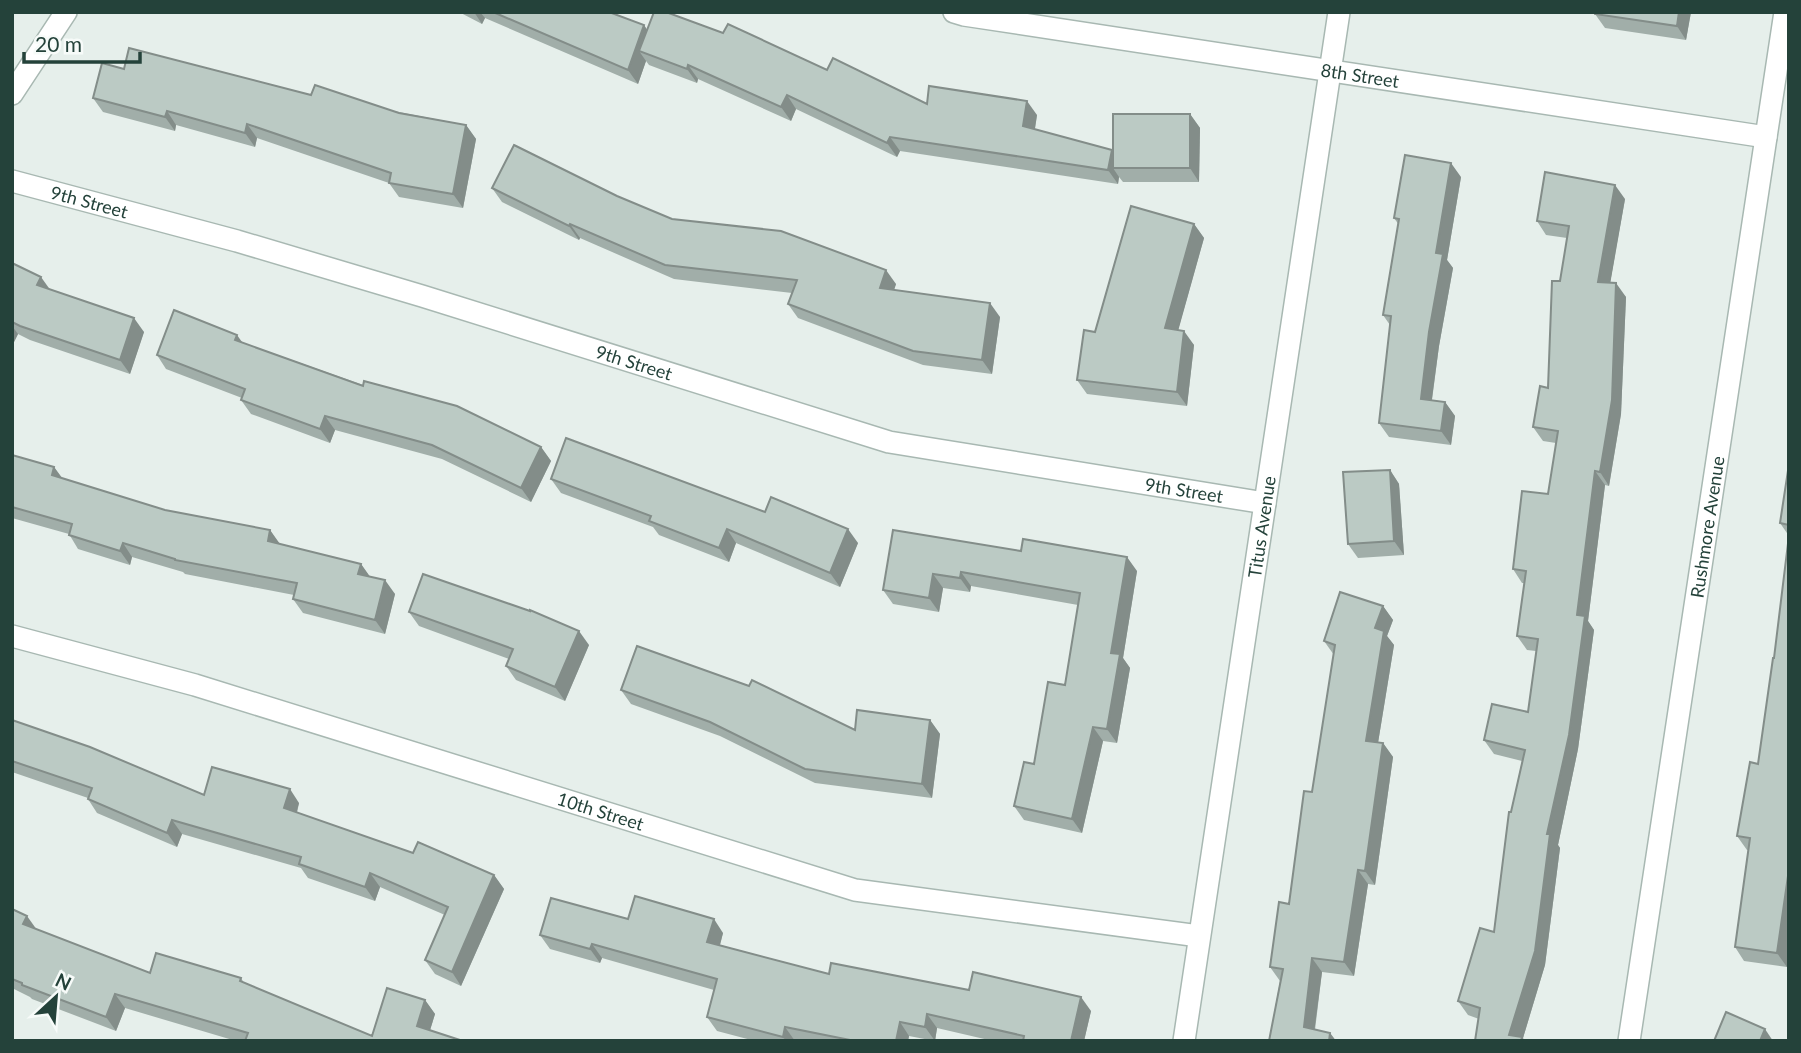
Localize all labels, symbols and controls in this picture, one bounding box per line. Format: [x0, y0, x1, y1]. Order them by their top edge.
scale bar [24, 21, 140, 65]
text: 20 m [35, 31, 82, 56]
street label: 8th Street [1319, 58, 1401, 92]
street label: 9th Street [48, 181, 131, 223]
street label: 9th Street [593, 340, 676, 385]
street label: Rushmore Avenue [1685, 454, 1729, 599]
street label: 9th Street [1143, 473, 1225, 507]
street label: Titus Avenue [1243, 474, 1280, 579]
street label: 10th Street [554, 787, 647, 835]
north arrow [21, 962, 91, 1032]
text: N [52, 968, 75, 995]

